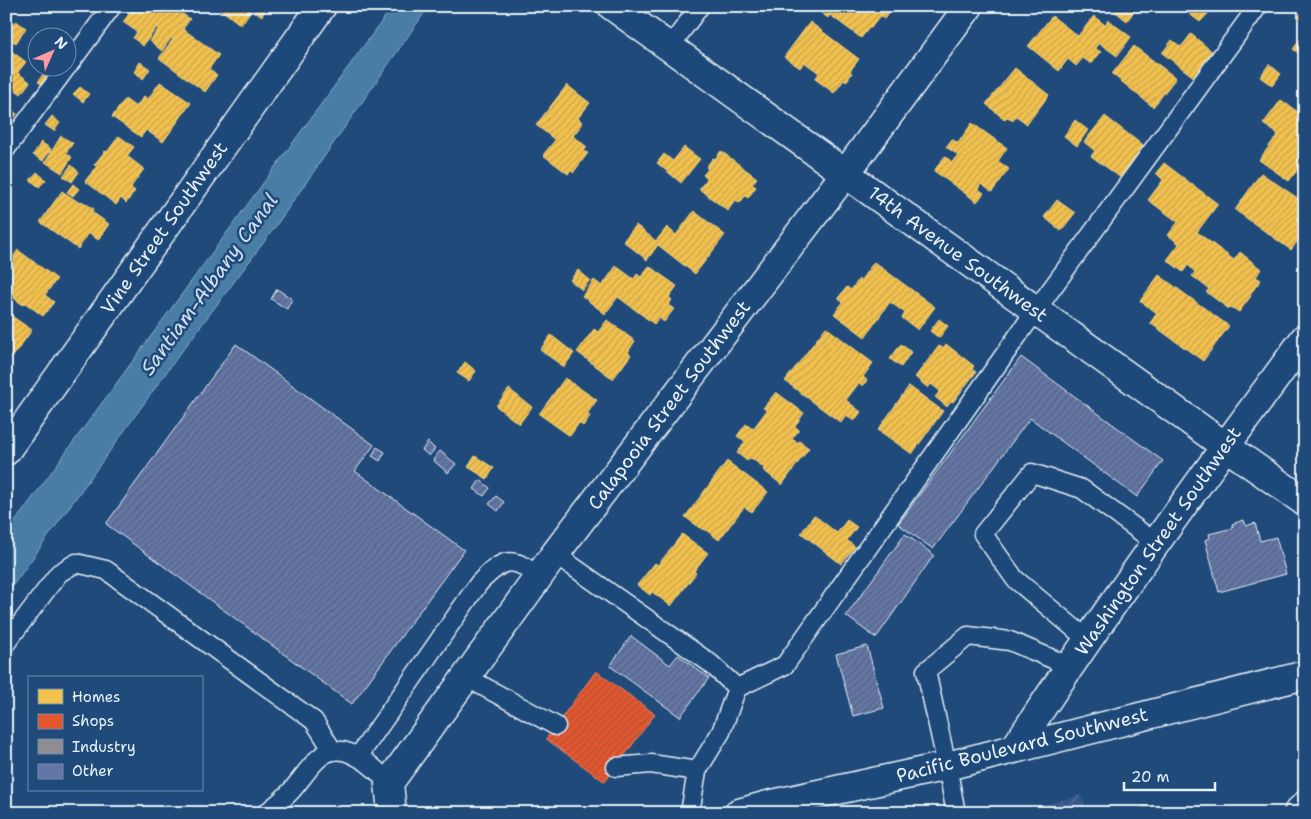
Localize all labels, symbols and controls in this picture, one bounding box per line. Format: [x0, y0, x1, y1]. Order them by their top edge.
north arrow [28, 28, 78, 78]
text: N [51, 33, 71, 53]
street label: Vine Street Southwest [95, 137, 233, 319]
street label: 14th Avenue Southwest [863, 180, 1053, 328]
water label: Santiam-Albany Canal [134, 188, 284, 380]
street label: Calapooia Street Southwest [582, 295, 756, 515]
street label: Washington Street Southwest [1069, 422, 1247, 660]
legend [28, 676, 202, 792]
text: Homes [72, 687, 120, 707]
street label: Pacific Boulevard Southwest [894, 702, 1150, 788]
text: Shops [72, 711, 114, 731]
text: Industry [72, 737, 136, 757]
scale bar [1124, 759, 1215, 791]
text: Other [72, 761, 114, 781]
text: 20 m [1131, 767, 1170, 787]

